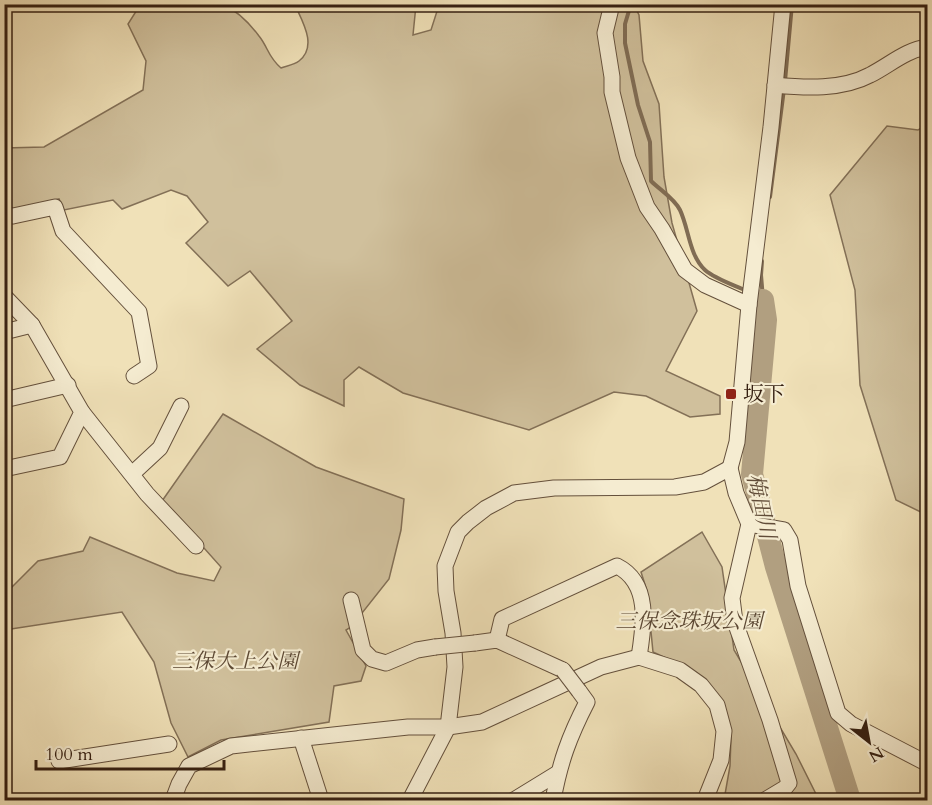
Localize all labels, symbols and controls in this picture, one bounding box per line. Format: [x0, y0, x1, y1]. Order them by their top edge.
place label: 坂下 [743, 380, 785, 409]
marker: 坂下 [724, 387, 738, 401]
water label: 梅田川 [739, 471, 783, 544]
park label: 三保念珠坂公園 [616, 607, 765, 636]
park label: 三保大上公園 [172, 647, 301, 676]
north arrow [839, 712, 899, 772]
scale bar [36, 733, 224, 771]
text: N [864, 741, 888, 767]
text: 100 m [45, 742, 93, 767]

